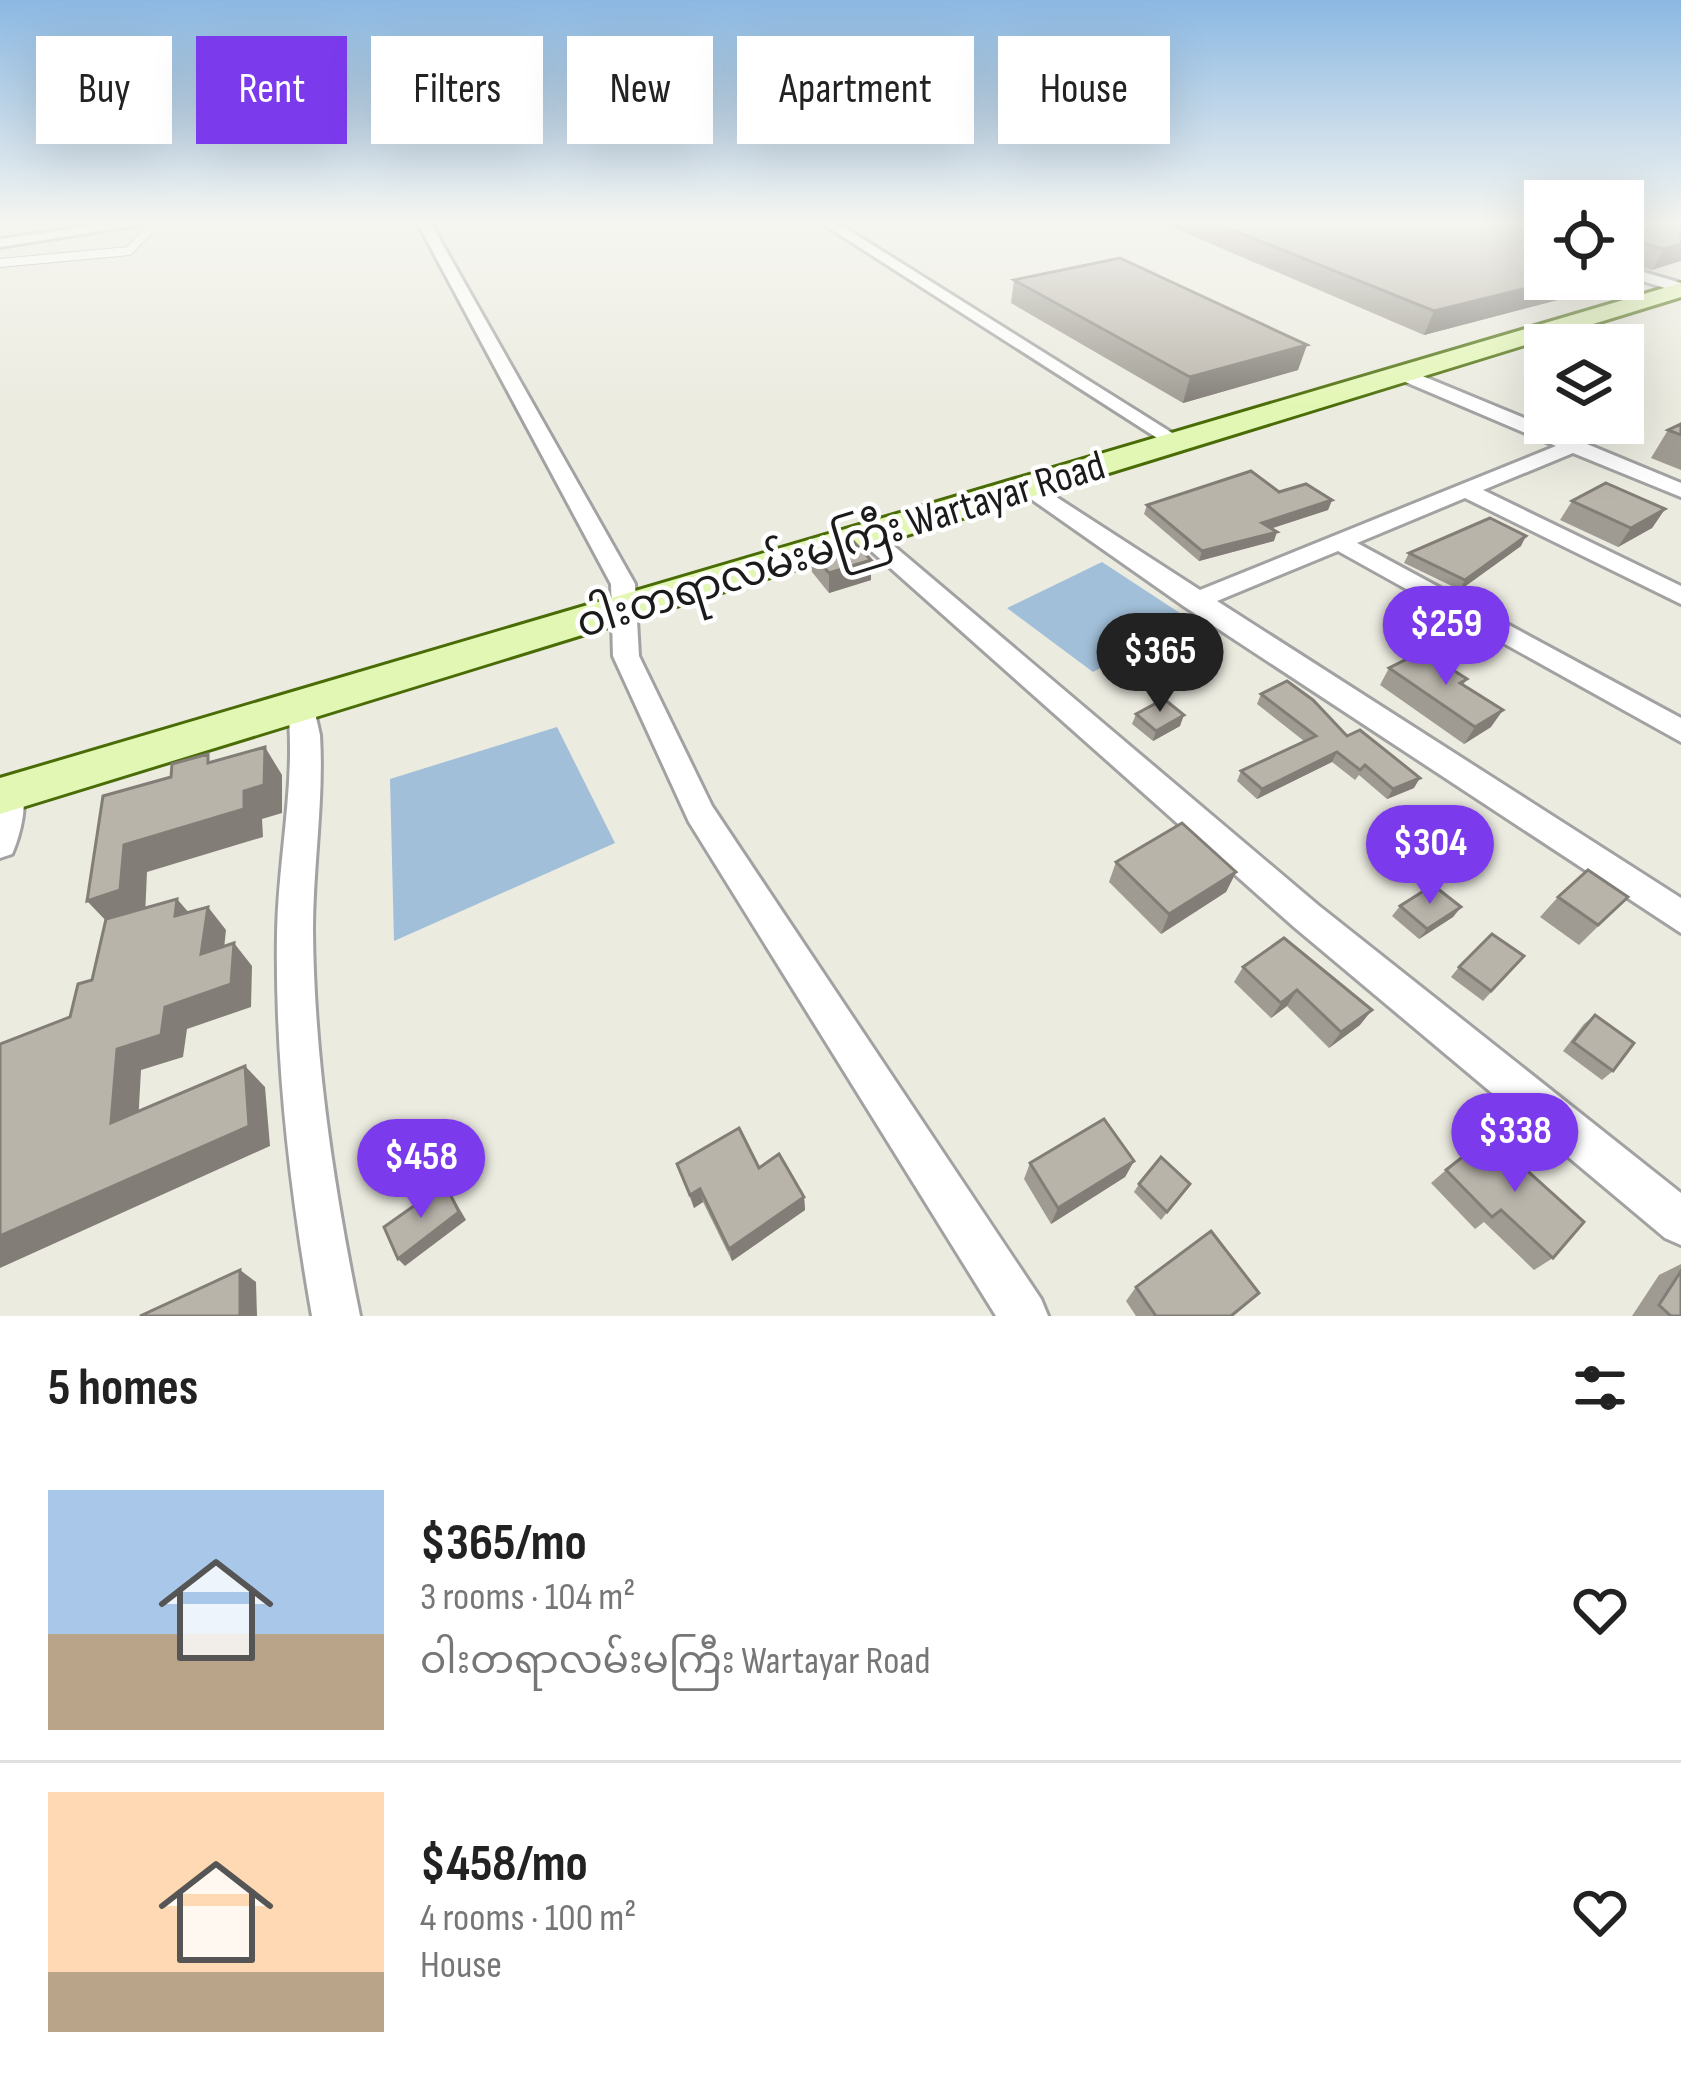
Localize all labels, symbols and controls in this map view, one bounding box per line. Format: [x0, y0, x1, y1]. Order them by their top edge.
chip: Buy [36, 36, 172, 144]
chip: Rent [196, 36, 347, 144]
chip: Filters [371, 36, 543, 144]
chip: New [567, 36, 713, 144]
chip: Apartment [737, 36, 974, 144]
chip: House [998, 36, 1170, 144]
map controls [1524, 180, 1644, 444]
button: locate [1524, 180, 1644, 300]
button: layers [1524, 324, 1644, 444]
street label: ဝါးတရာလမ်းမကြီး Wartayar Road [569, 437, 1113, 657]
pin: $259 [1375, 586, 1517, 688]
text: $259 [1410, 601, 1482, 648]
pin: $365 [1089, 613, 1231, 715]
text: $365 [1124, 628, 1196, 675]
pin: $304 [1359, 805, 1501, 907]
text: $304 [1393, 820, 1467, 867]
pin: $338 [1444, 1093, 1586, 1195]
text: $338 [1478, 1108, 1552, 1155]
pin: $458 [350, 1119, 492, 1221]
text: $458 [384, 1134, 458, 1181]
icon: filters [1567, 1355, 1633, 1421]
text: 5 homes [48, 1358, 198, 1419]
text: $365/mo [420, 1513, 587, 1574]
icon: home [144, 1538, 288, 1682]
text: 3 rooms · 104 m² [420, 1574, 635, 1621]
icon: heart [1567, 1577, 1633, 1643]
text: ဝါးတရာလမ်းမကြီး Wartayar Road [420, 1638, 931, 1685]
text: $458/mo [420, 1834, 588, 1895]
icon: home [144, 1840, 288, 1984]
icon: heart [1567, 1879, 1633, 1945]
text: 4 rooms · 100 m² [420, 1895, 636, 1942]
text: House [420, 1942, 502, 1989]

